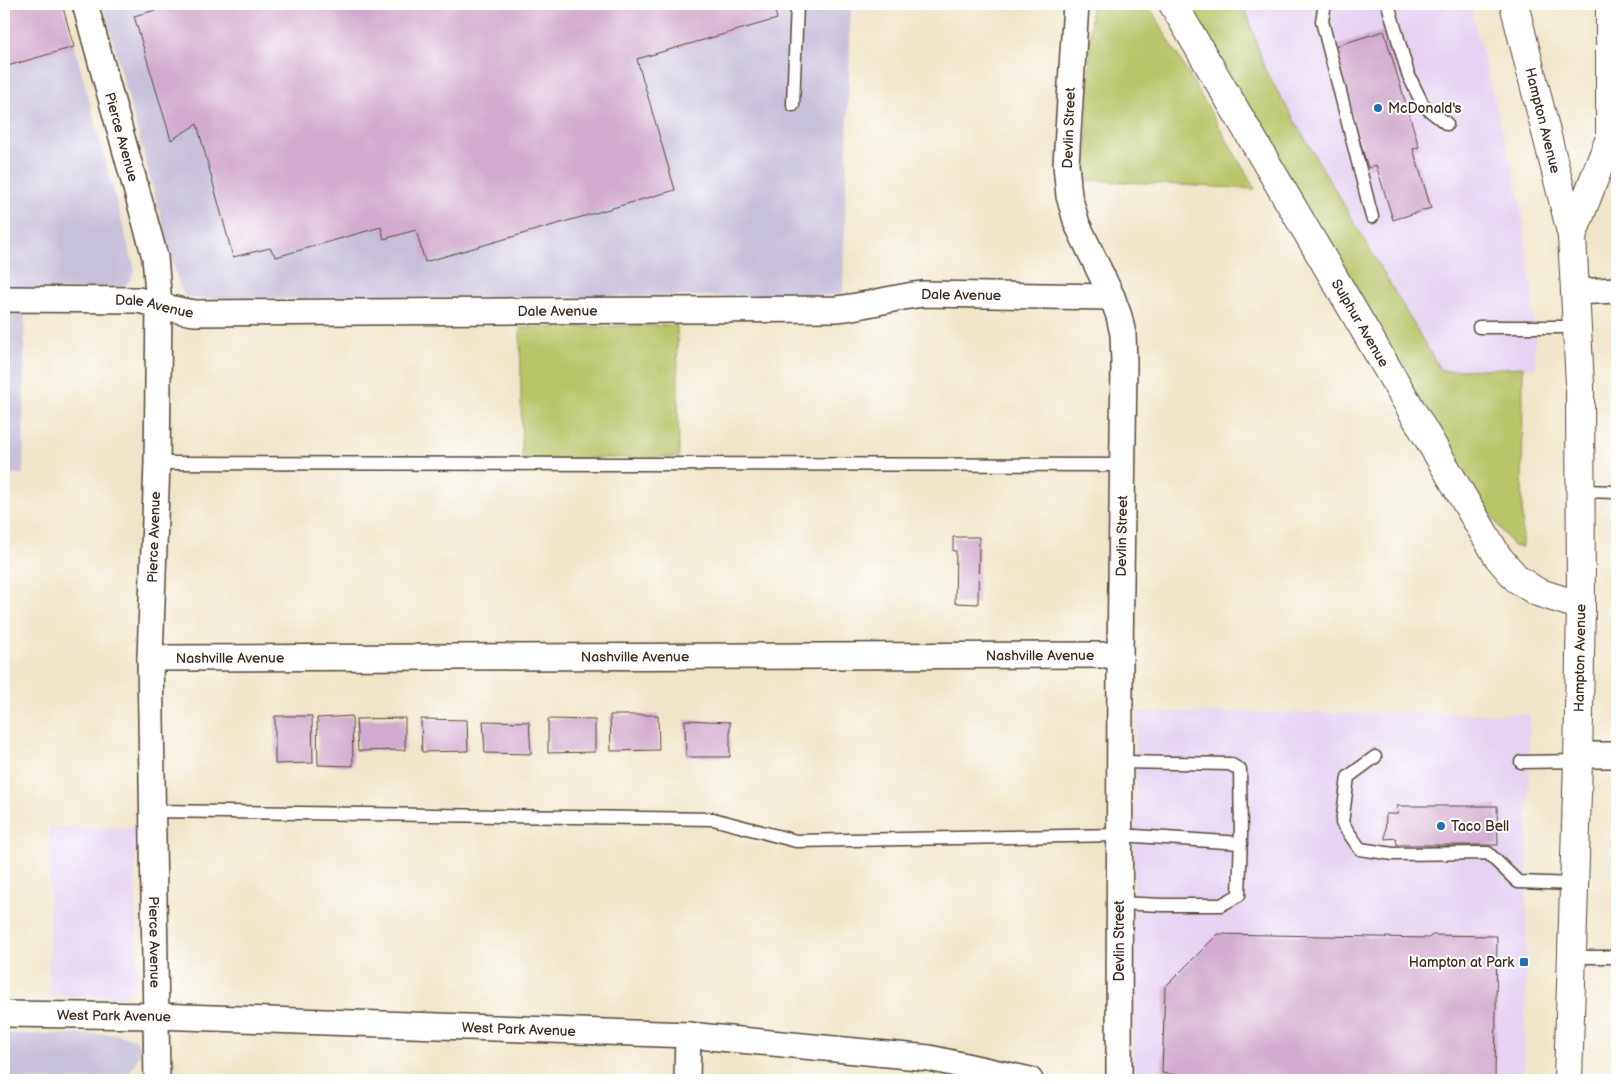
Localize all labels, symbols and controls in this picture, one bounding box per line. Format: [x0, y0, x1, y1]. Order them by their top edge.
street label: Hampton Avenue [1522, 66, 1564, 175]
street label: Devlin Street [1059, 86, 1079, 169]
street label: Pierce Avenue [101, 91, 142, 183]
place label: McDonald's [1388, 100, 1462, 117]
marker: McDonald's [1372, 102, 1384, 114]
street label: Sulphur Avenue [1328, 276, 1393, 370]
street label: Dale Avenue [921, 285, 1001, 304]
street label: Dale Avenue [115, 291, 195, 321]
street label: Dale Avenue [517, 302, 598, 319]
street label: Pierce Avenue [144, 491, 164, 583]
street label: Devlin Street [1113, 495, 1131, 577]
street label: Hampton Avenue [1571, 604, 1589, 712]
street label: Nashville Avenue [986, 647, 1094, 664]
street label: Nashville Avenue [581, 648, 689, 665]
street label: Nashville Avenue [176, 649, 284, 666]
place label: Taco Bell [1451, 818, 1509, 835]
marker: Taco Bell [1435, 820, 1447, 832]
street label: Pierce Avenue [145, 896, 164, 988]
street label: Devlin Street [1111, 900, 1128, 982]
place label: Hampton at Park [1409, 954, 1514, 971]
marker: Hampton at Park [1518, 956, 1530, 968]
street label: West Park Avenue [57, 1006, 171, 1025]
street label: West Park Avenue [461, 1018, 576, 1039]

